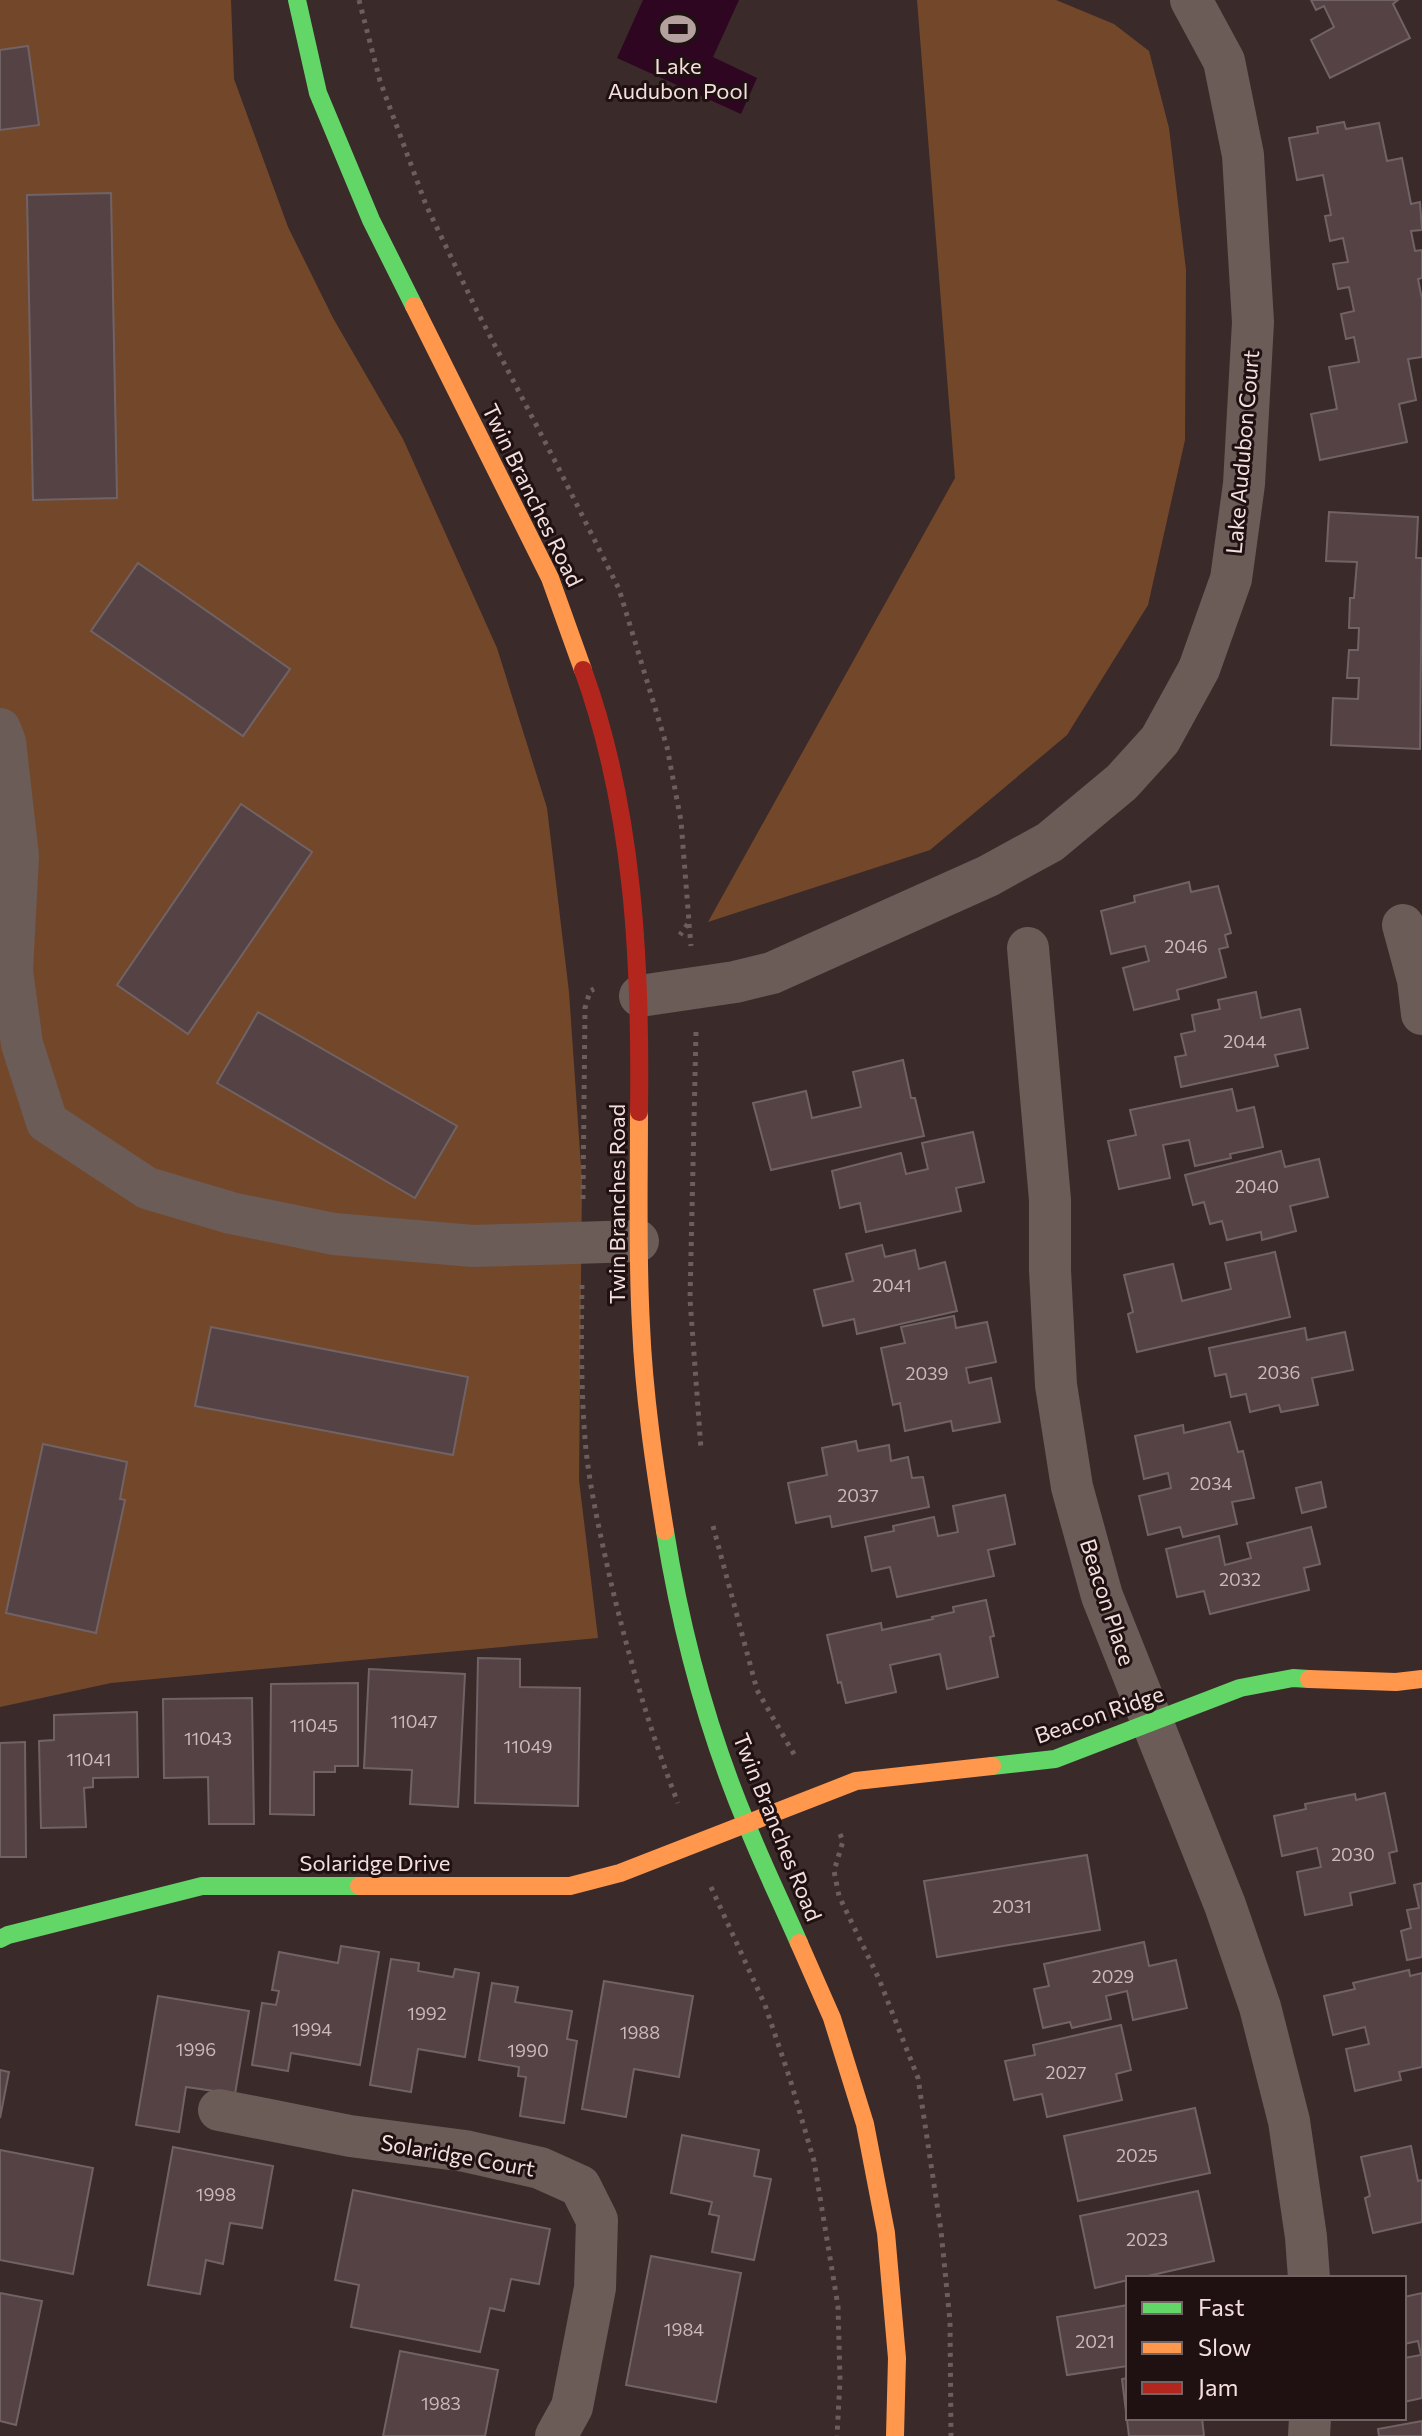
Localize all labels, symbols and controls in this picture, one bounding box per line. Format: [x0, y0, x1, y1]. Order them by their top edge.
sports icon: Lake Audubon Pool [659, 10, 697, 48]
place label: Lake Audubon Pool [608, 52, 748, 104]
street label: Lake Audubon Court [1220, 349, 1264, 555]
street label: Twin Branches Road [477, 399, 589, 591]
house number: 2046 [1164, 935, 1208, 957]
house number: 2044 [1223, 1030, 1267, 1052]
street label: Twin Branches Road [603, 1104, 630, 1304]
house number: 2040 [1235, 1175, 1279, 1197]
house number: 2041 [872, 1274, 912, 1296]
house number: 2036 [1258, 1361, 1300, 1383]
house number: 2039 [906, 1362, 948, 1384]
house number: 2034 [1190, 1472, 1233, 1494]
house number: 2037 [837, 1484, 879, 1506]
street label: Beacon Place [1075, 1535, 1141, 1669]
house number: 2032 [1219, 1568, 1261, 1590]
street label: Beacon Ridge [1031, 1679, 1167, 1749]
house number: 11047 [390, 1710, 438, 1732]
house number: 11045 [290, 1714, 338, 1736]
house number: 11043 [184, 1727, 232, 1749]
street label: Twin Branches Road [728, 1729, 828, 1925]
house number: 11049 [504, 1735, 552, 1757]
house number: 11041 [66, 1748, 112, 1770]
house number: 2030 [1331, 1843, 1375, 1865]
street label: Solaridge Drive [300, 1849, 450, 1876]
house number: 2031 [992, 1895, 1032, 1917]
house number: 2029 [1092, 1965, 1134, 1987]
house number: 1992 [407, 2002, 447, 2024]
house number: 1994 [292, 2018, 332, 2040]
house number: 1988 [620, 2021, 660, 2043]
house number: 1996 [176, 2038, 216, 2060]
house number: 1990 [507, 2039, 549, 2061]
house number: 2027 [1045, 2061, 1087, 2083]
street label: Solaridge Court [379, 2128, 537, 2182]
house number: 2025 [1116, 2144, 1158, 2166]
house number: 1998 [196, 2183, 236, 2205]
house number: 2023 [1126, 2228, 1168, 2250]
legend [1126, 2276, 1406, 2420]
text: Fast [1198, 2292, 1245, 2321]
house number: 1984 [664, 2318, 704, 2340]
house number: 2021 [1075, 2330, 1115, 2352]
text: Slow [1198, 2332, 1251, 2361]
text: Jam [1198, 2372, 1238, 2401]
house number: 1983 [421, 2392, 461, 2414]

